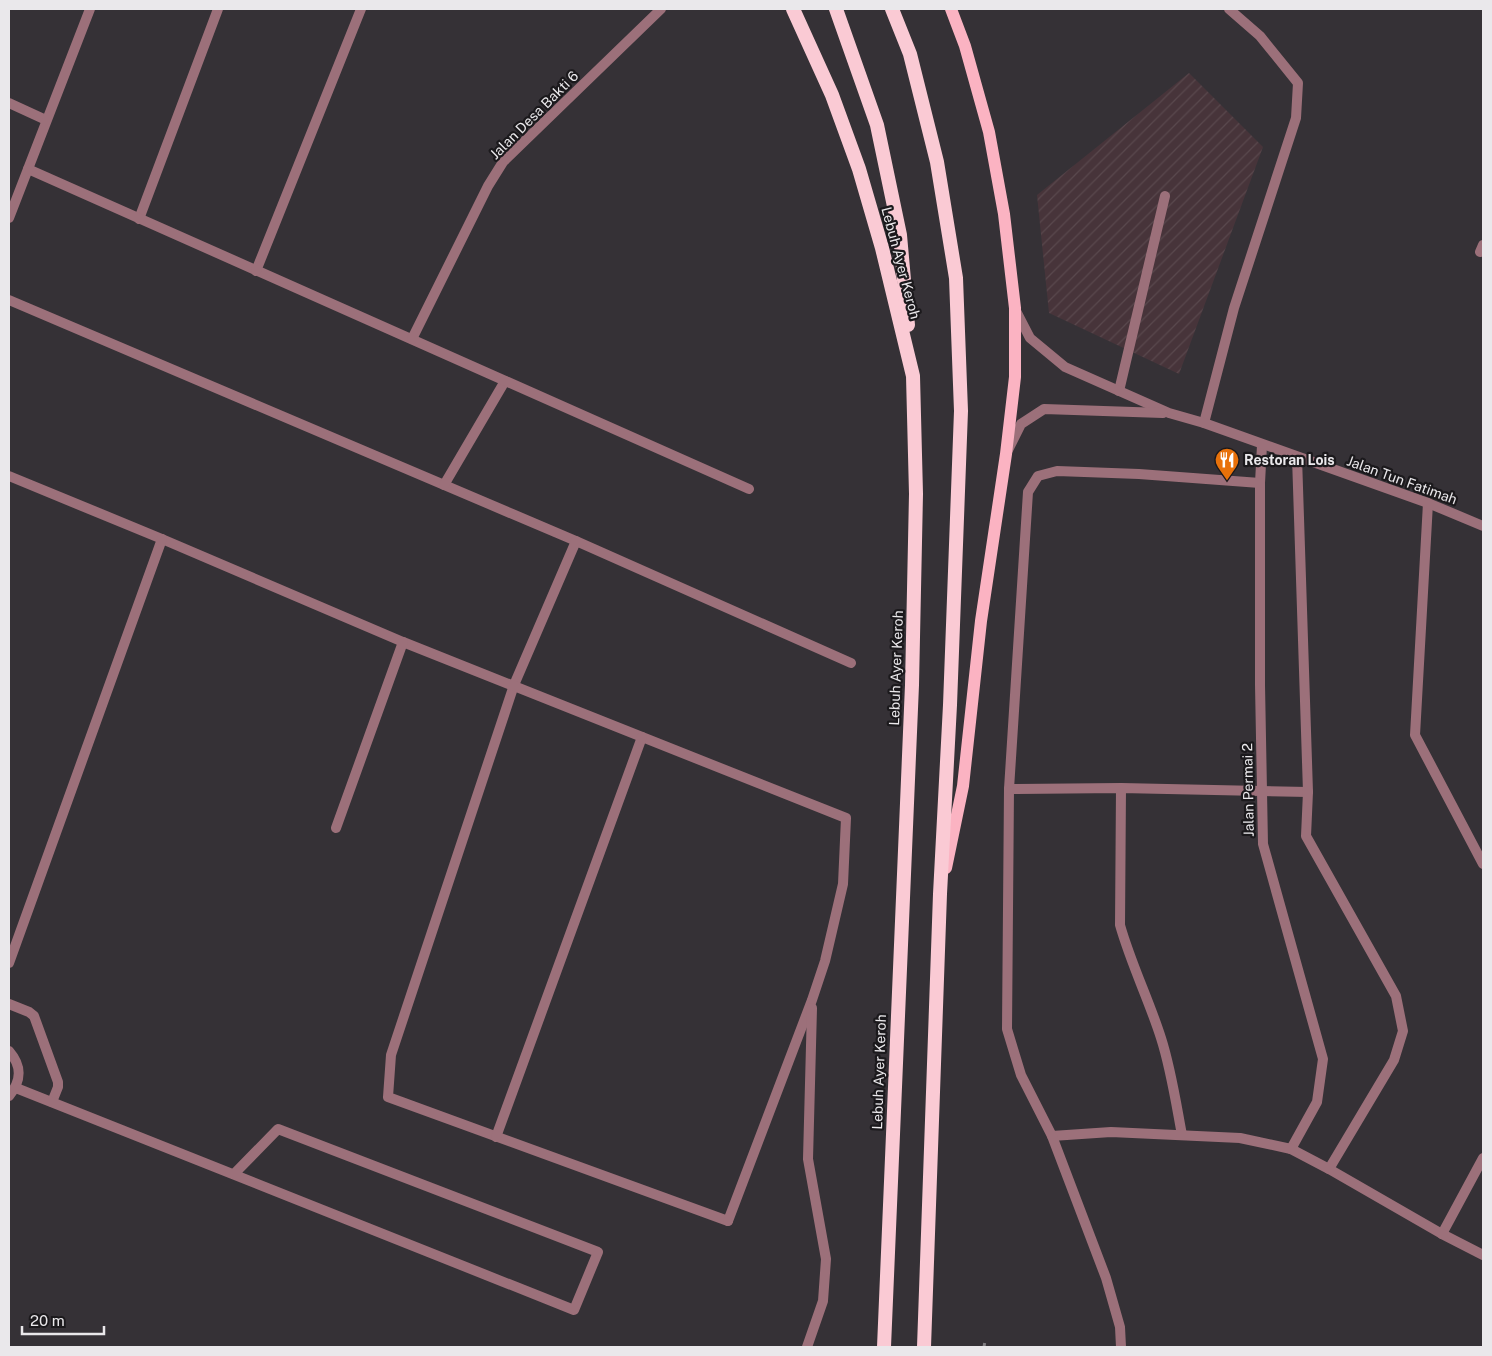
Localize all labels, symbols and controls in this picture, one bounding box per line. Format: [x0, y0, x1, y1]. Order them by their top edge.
street label: Jalan Desa Bakti 6 [487, 67, 582, 162]
street label: Lebuh Ayer Keroh [878, 205, 924, 321]
restaurant icon: Restoran Lois [1214, 447, 1240, 481]
place label: Restoran Lois [1244, 452, 1335, 468]
street label: Jalan Tun Fatimah [1345, 453, 1459, 507]
street label: Lebuh Ayer Keroh [886, 610, 906, 726]
street label: Jalan Permai 2 [1239, 743, 1257, 837]
street label: Lebuh Ayer Keroh [869, 1014, 889, 1130]
scale bar [22, 1304, 105, 1336]
text: 20 m [30, 1312, 65, 1329]

